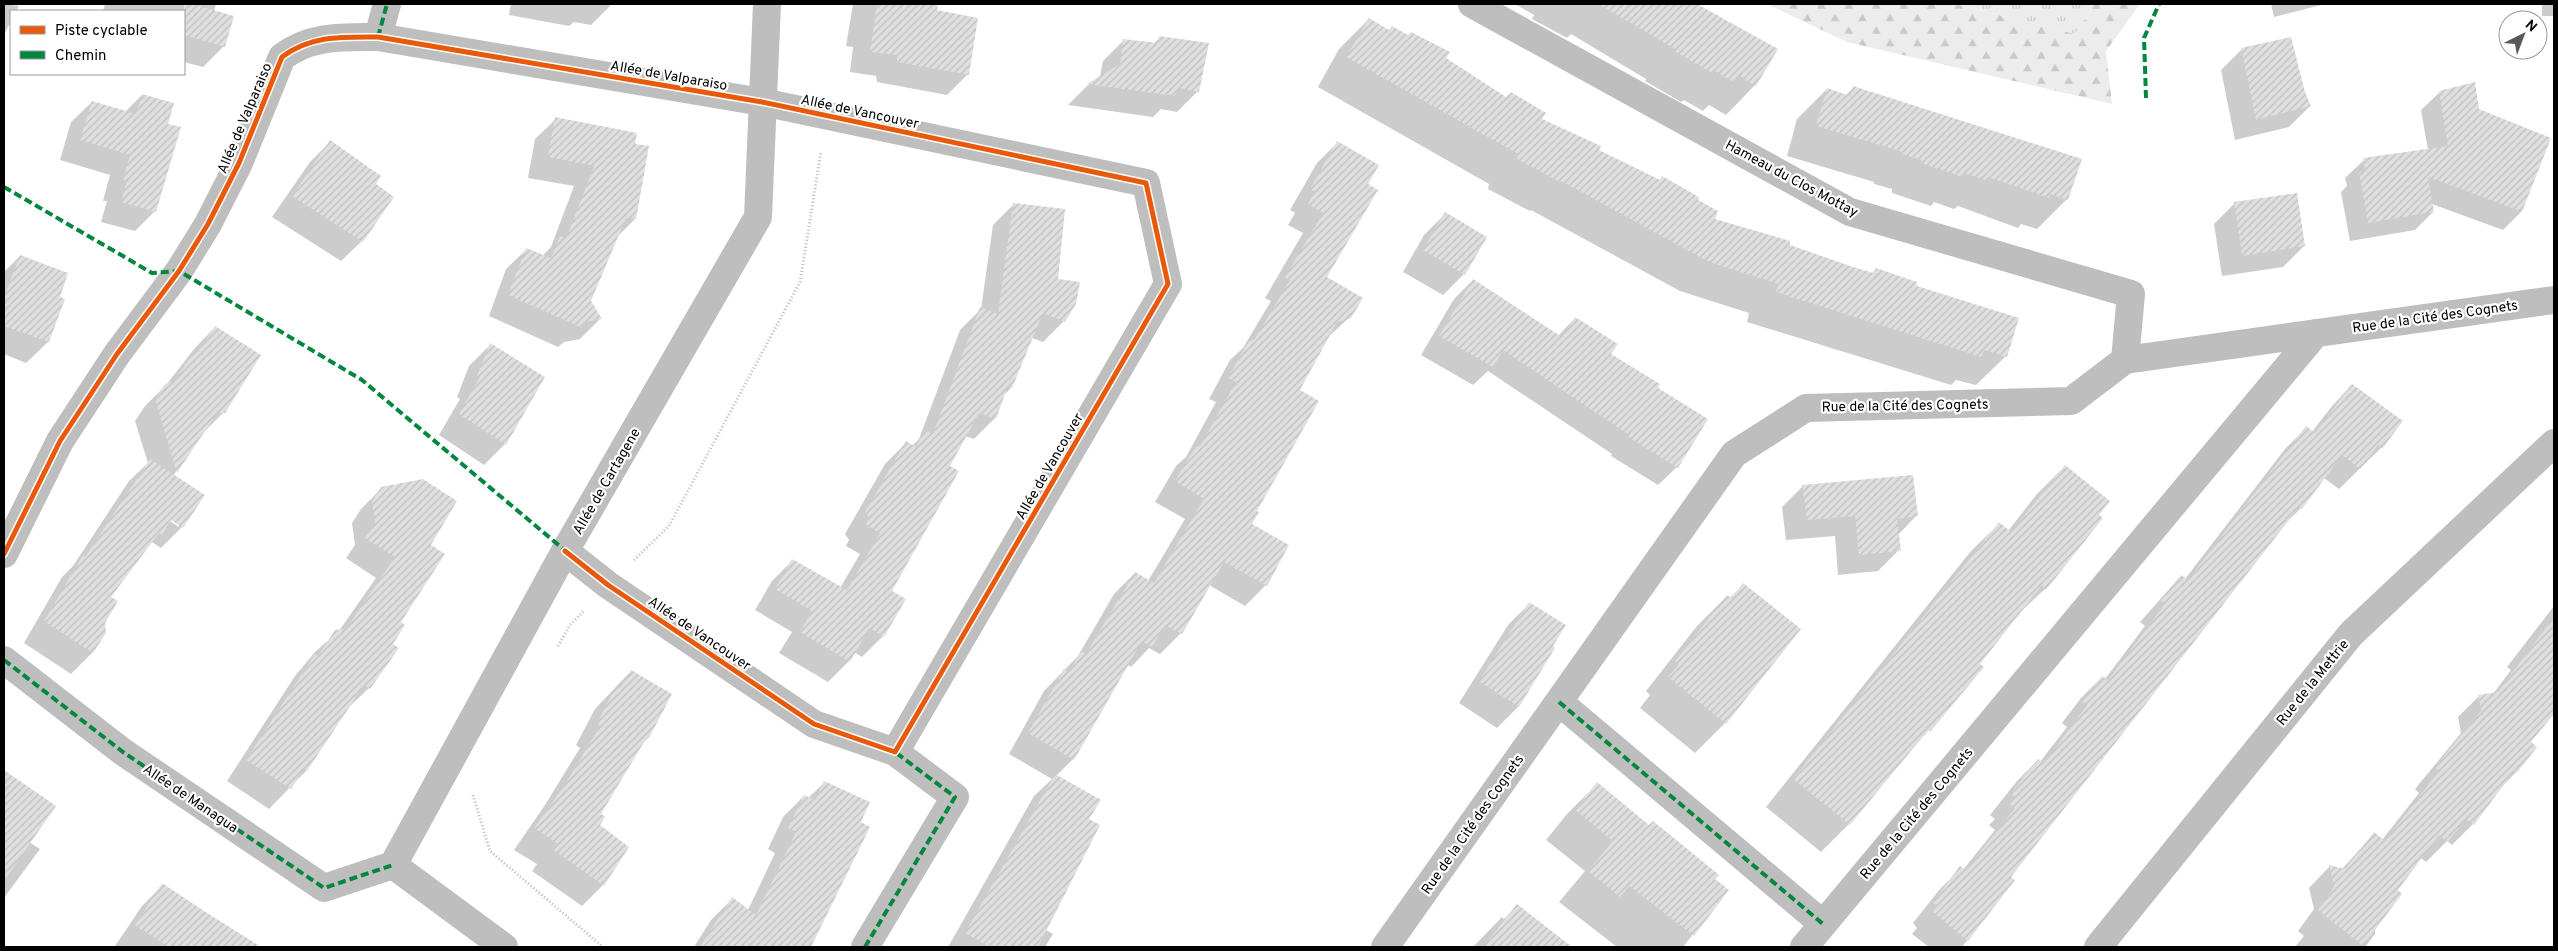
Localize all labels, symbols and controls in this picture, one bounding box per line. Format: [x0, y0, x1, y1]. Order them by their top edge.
legend [10, 10, 185, 75]
north arrow [2498, 10, 2548, 60]
text: N [2521, 17, 2540, 36]
text: Piste cyclable [55, 22, 148, 41]
text: Chemin [55, 47, 107, 66]
street label: Allée de Valparaiso [609, 58, 729, 95]
street label: Allée de Valparaiso [214, 61, 276, 176]
street label: Allée de Vancouver [799, 92, 921, 133]
street label: Hameau du Clos Mottay [1722, 137, 1861, 222]
street label: Rue de la Cité des Cognets [2351, 297, 2519, 338]
street label: Rue de la Cité des Cognets [1821, 397, 1989, 416]
street label: Allée de Vancouver [1013, 410, 1088, 523]
street label: Allée de Cartagene [570, 426, 645, 538]
street label: Allée de Vancouver [645, 594, 754, 675]
street label: Rue de la Mettrie [2273, 637, 2353, 729]
street label: Rue de la Cité des Cognets [1857, 745, 1977, 883]
street label: Rue de la Cité des Cognets [1418, 752, 1528, 898]
street label: Allée de Managua [139, 761, 241, 837]

